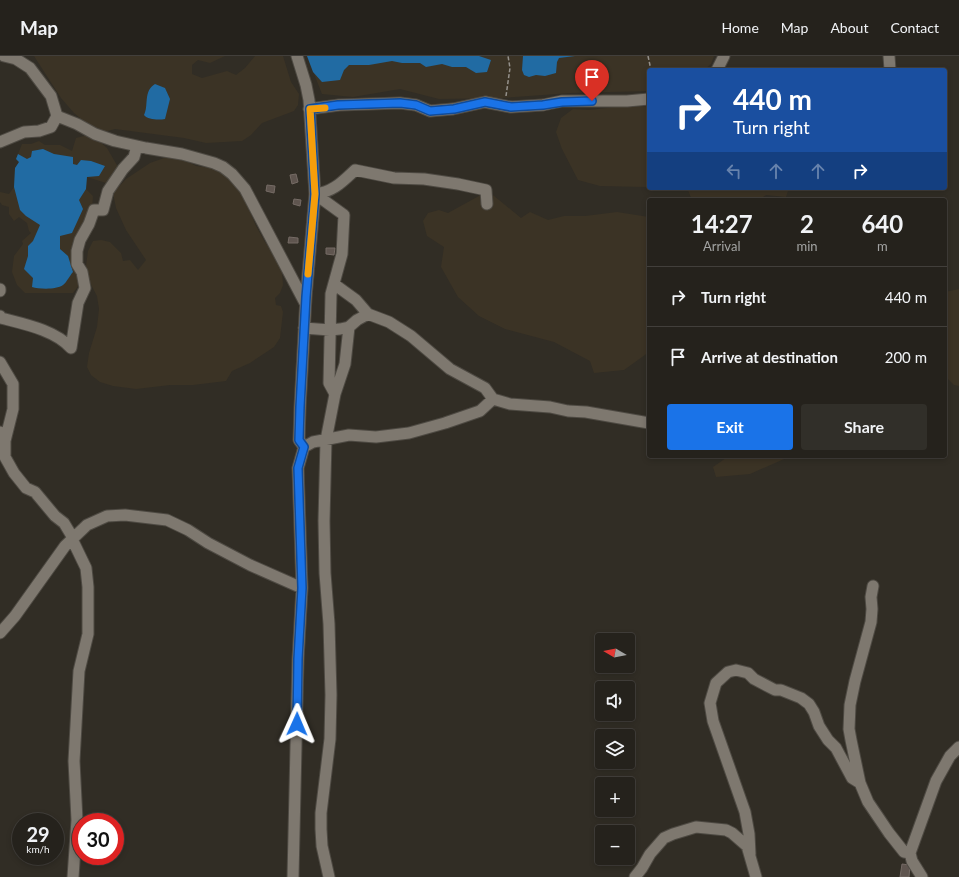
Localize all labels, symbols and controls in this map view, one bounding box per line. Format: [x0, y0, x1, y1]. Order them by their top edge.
text: Map [20, 16, 58, 39]
text: Home [721, 19, 759, 36]
text: Map [781, 19, 808, 36]
text: About [830, 19, 868, 36]
text: Contact [890, 19, 939, 36]
pin [575, 60, 609, 101]
icon: arrive [581, 66, 603, 88]
text: 440 m [733, 82, 812, 116]
icon: right [667, 84, 719, 136]
text: Turn right [733, 116, 810, 138]
icon: left [723, 160, 745, 182]
icon: ahead [765, 160, 787, 182]
icon: ahead [807, 160, 829, 182]
icon: right [849, 160, 871, 182]
text: 14:27 [691, 209, 753, 238]
text: 2 [800, 209, 814, 238]
text: 640 [861, 209, 903, 238]
text: Arrival [703, 238, 740, 254]
text: min [797, 238, 818, 254]
text: m [877, 238, 888, 254]
icon: right [667, 286, 689, 308]
text: Turn right [701, 288, 766, 306]
text: 440 m [885, 288, 927, 306]
icon: arrive [667, 346, 689, 368]
text: Arrive at destination [701, 348, 838, 366]
text: 200 m [885, 348, 927, 366]
button: Exit [667, 404, 793, 450]
button: Share [801, 404, 927, 450]
north arrow [595, 633, 635, 673]
map controls [595, 633, 635, 865]
button: sound [595, 681, 635, 721]
position arrow [276, 703, 318, 745]
button: layers [595, 729, 635, 769]
button: + [595, 777, 635, 817]
speed limit sign: 30 [72, 813, 124, 865]
text: 29 [26, 822, 50, 846]
button: − [595, 825, 635, 865]
text: km/h [26, 843, 50, 855]

